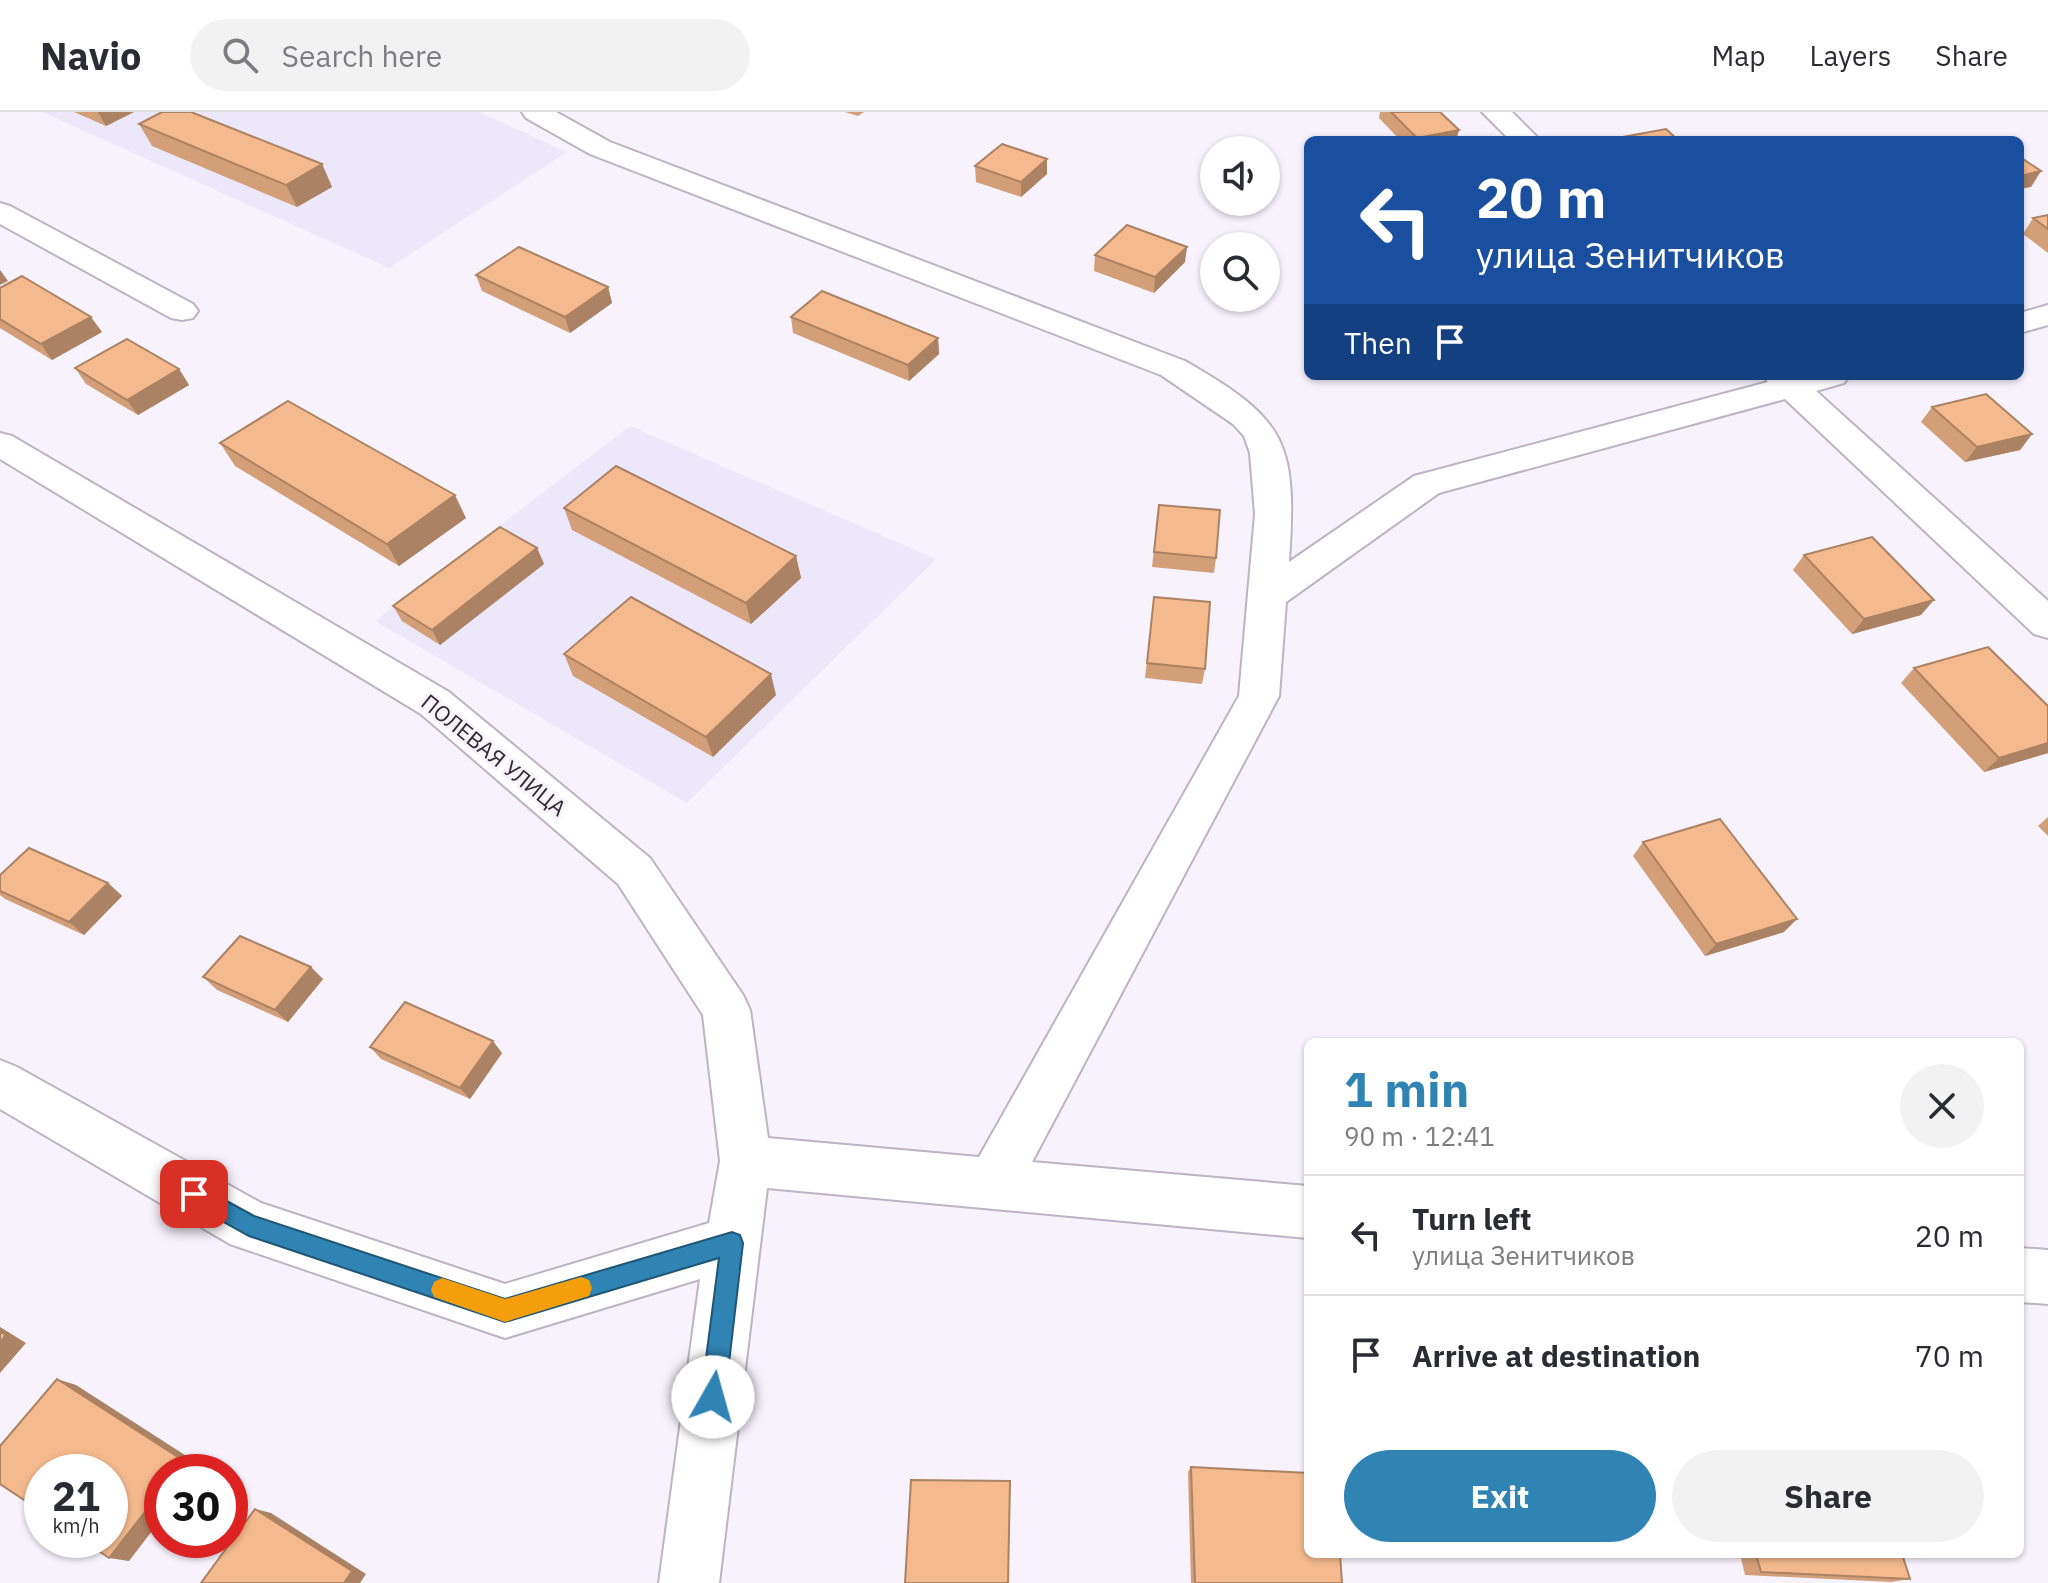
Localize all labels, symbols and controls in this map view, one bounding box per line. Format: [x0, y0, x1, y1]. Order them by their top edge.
search box [190, 19, 750, 91]
text: Navio [40, 31, 142, 80]
icon: search [218, 33, 262, 77]
text: Search here [282, 36, 442, 75]
text: Map [1711, 37, 1765, 74]
text: Layers [1809, 37, 1891, 74]
text: Share [1935, 37, 2008, 74]
map controls [1200, 136, 1280, 312]
button: sound [1200, 136, 1280, 216]
text: 20 m [1476, 161, 1606, 233]
icon: left [1344, 168, 1448, 272]
text: улица Зенитчиков [1476, 231, 1785, 278]
button: search [1200, 232, 1280, 312]
icon: arrive [1428, 320, 1472, 364]
text: Then [1344, 323, 1412, 362]
street label: ПОЛЕВАЯ УЛИЦА [416, 687, 573, 822]
text: 1 min [1344, 1058, 1469, 1120]
button: close [1900, 1064, 1984, 1148]
text: 90 m · 12:41 [1344, 1119, 1495, 1153]
pin [160, 1160, 228, 1228]
icon: arrive [172, 1172, 216, 1216]
text: Turn left [1412, 1199, 1531, 1238]
icon: left [1344, 1213, 1388, 1257]
text: 20 m [1915, 1216, 1984, 1255]
text: улица Зенитчиков [1412, 1238, 1635, 1272]
icon: arrive [1344, 1333, 1388, 1377]
text: Arrive at destination [1412, 1336, 1700, 1375]
text: 70 m [1915, 1336, 1984, 1375]
position arrow [671, 1355, 755, 1439]
button: Exit [1344, 1450, 1656, 1542]
button: Share [1672, 1450, 1984, 1542]
speed limit sign: 30 [144, 1454, 248, 1558]
text: 21 [52, 1470, 100, 1522]
text: km/h [52, 1512, 100, 1539]

